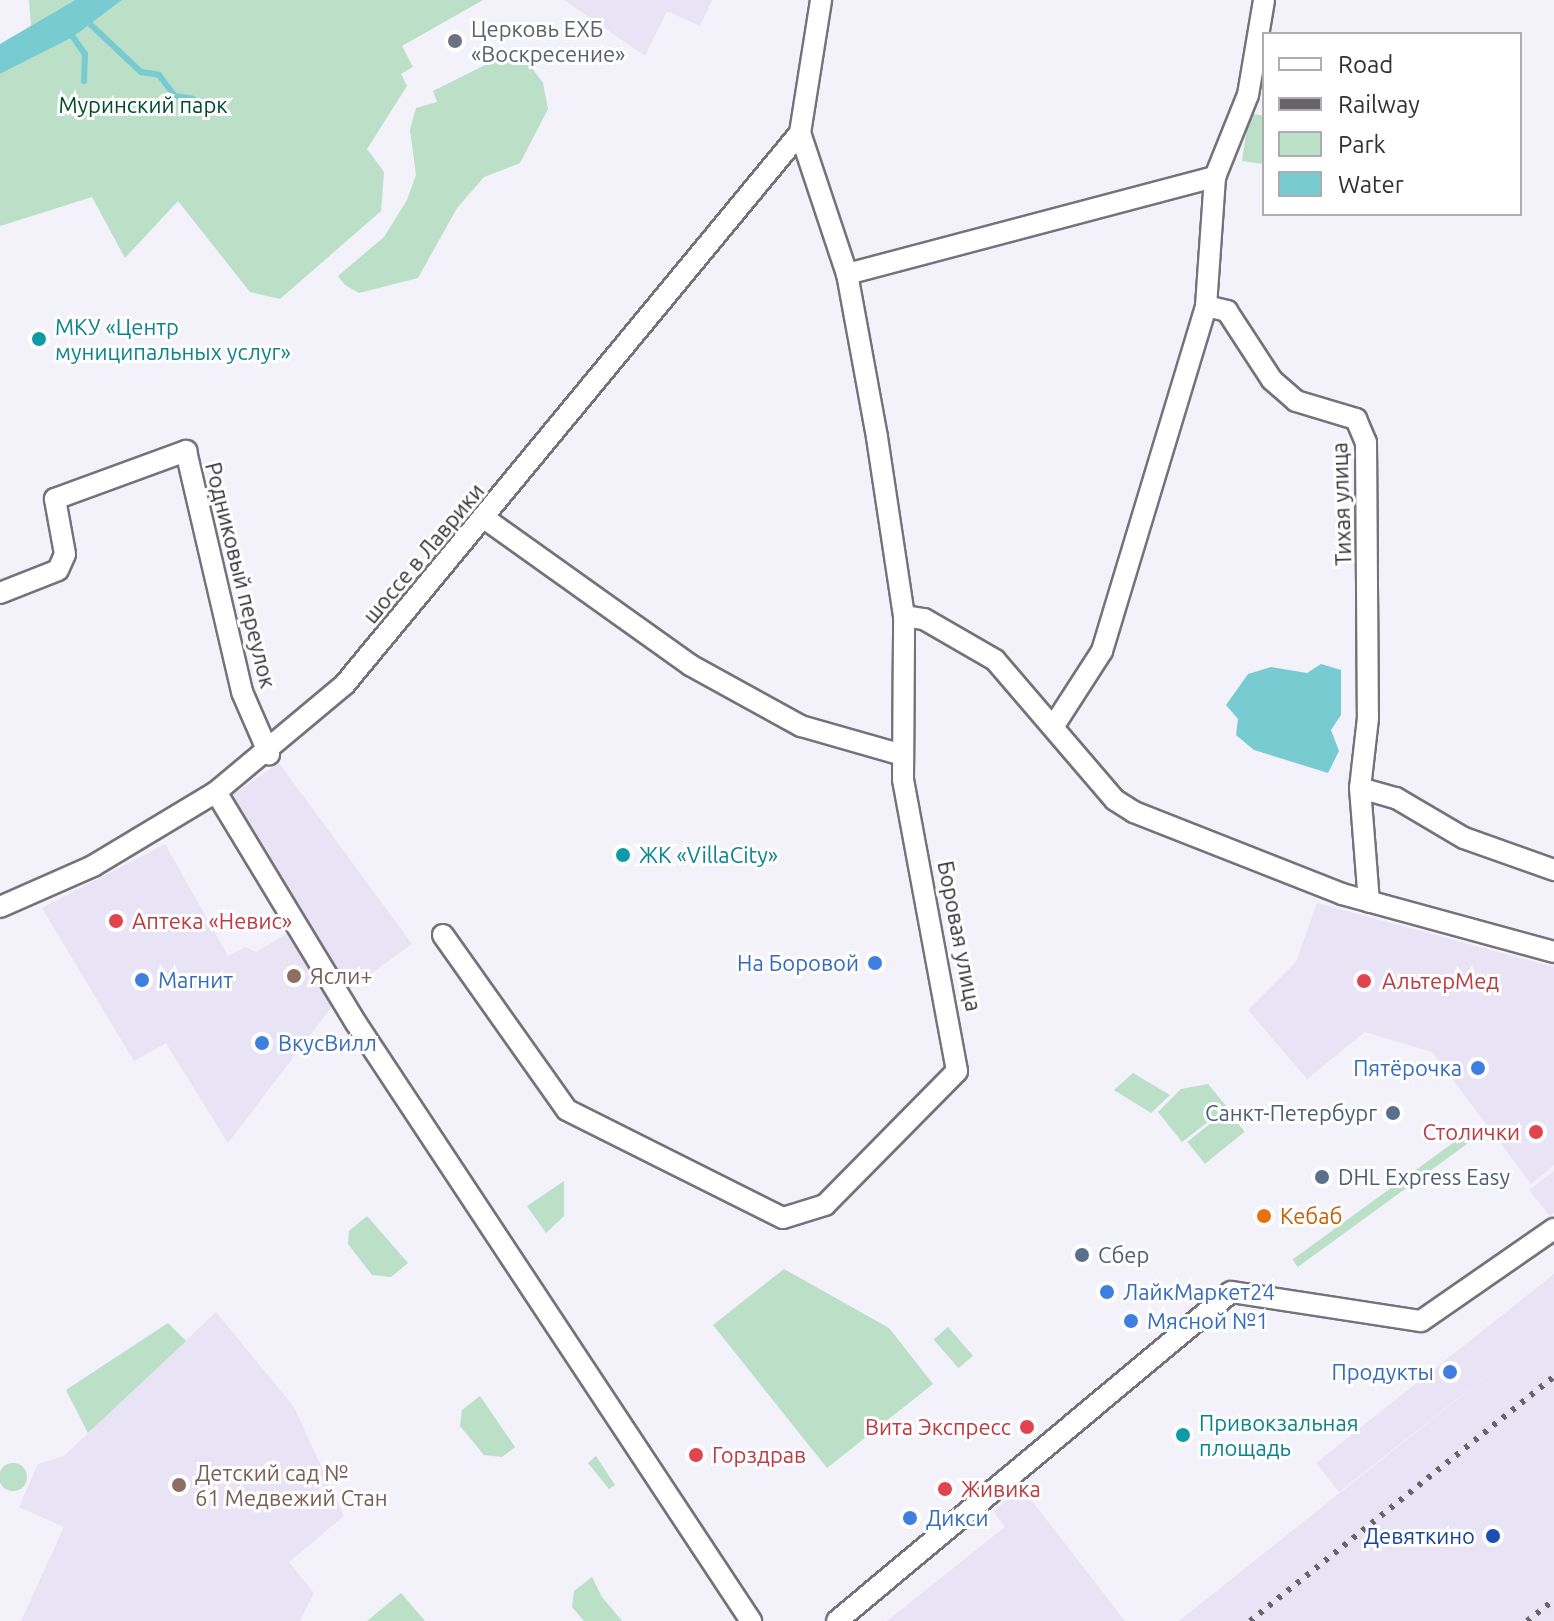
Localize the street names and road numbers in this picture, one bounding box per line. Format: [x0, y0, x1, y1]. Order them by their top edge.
street label: Тихая улица [1326, 442, 1356, 566]
street label: Родниковый переулок [200, 459, 282, 691]
street label: шоссе в Лаврики [357, 478, 489, 628]
street label: Боровая улица [932, 859, 988, 1013]

